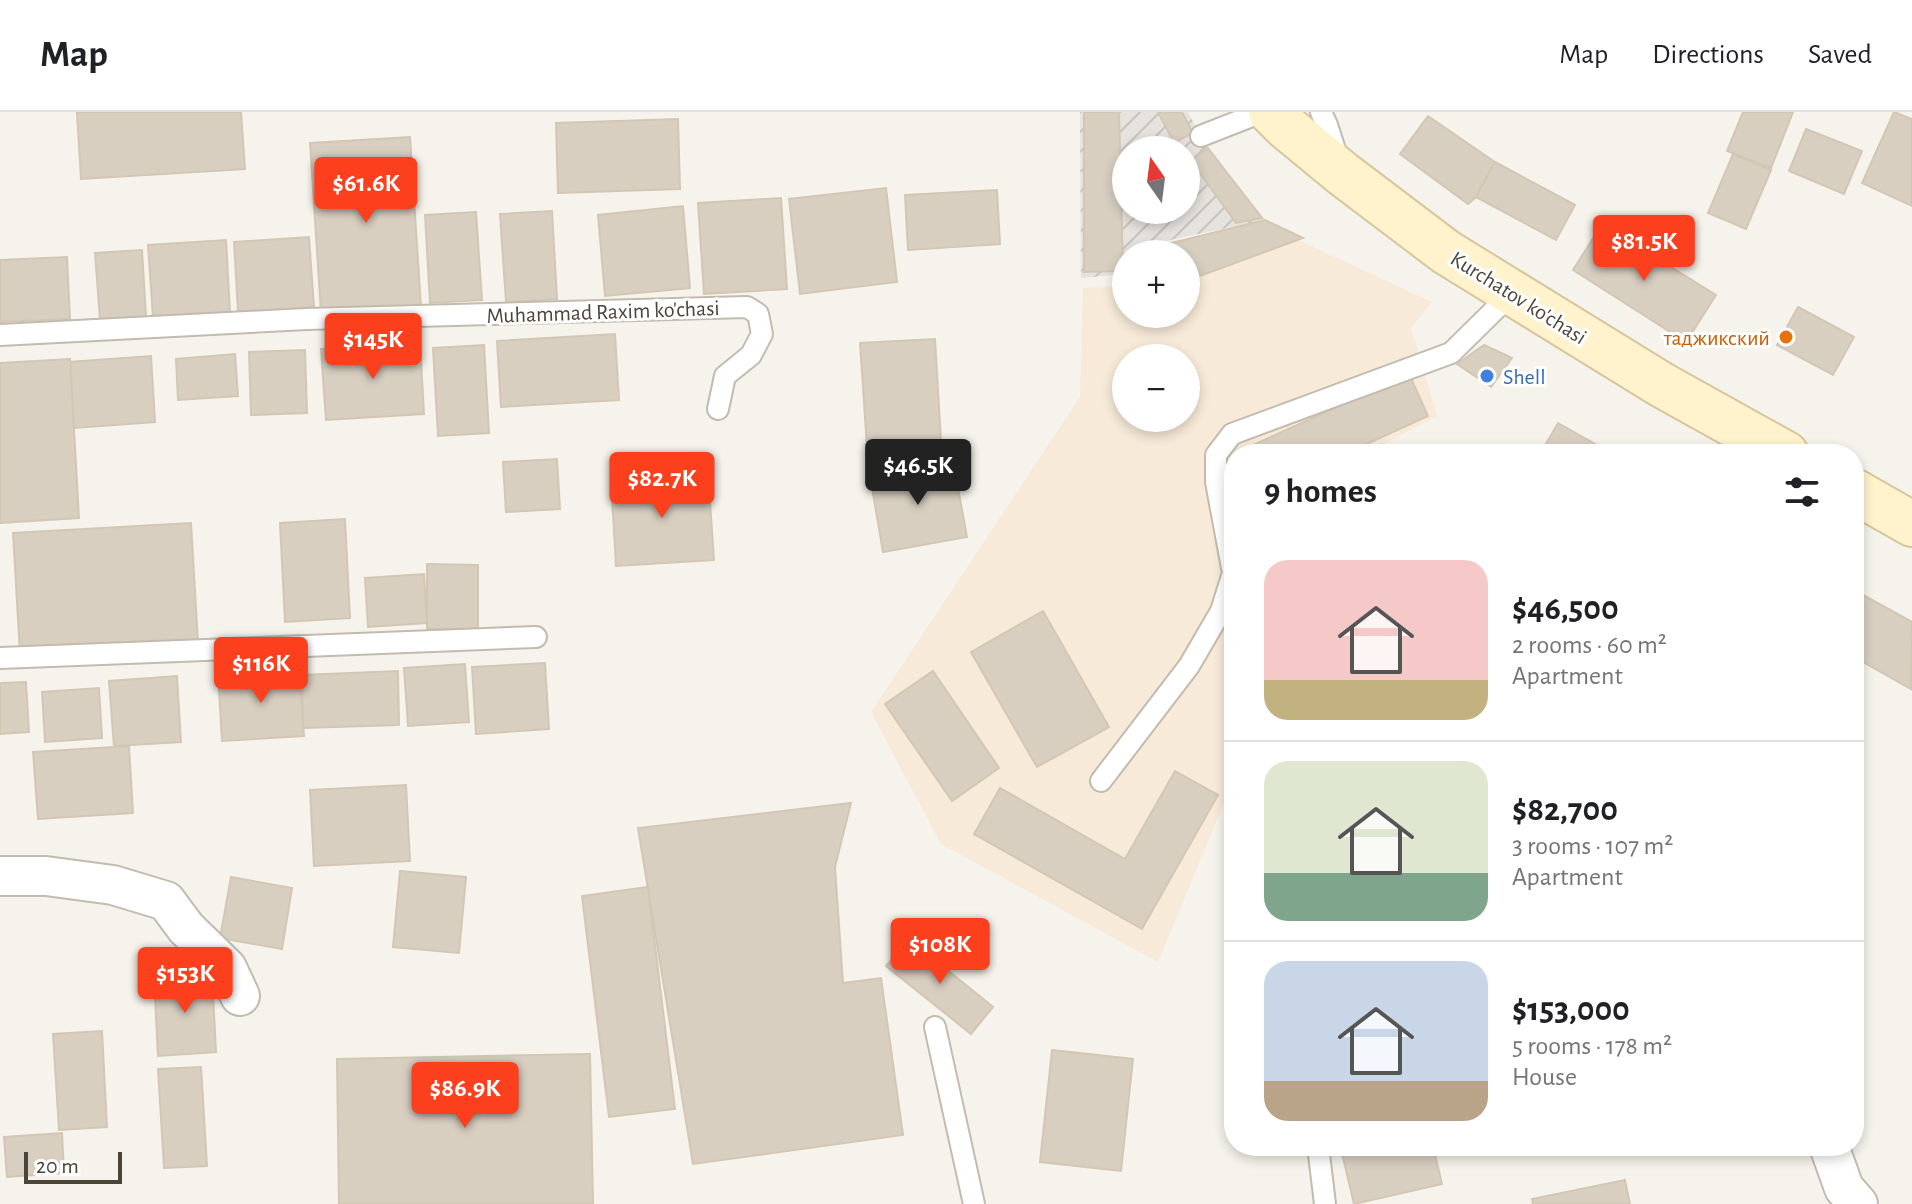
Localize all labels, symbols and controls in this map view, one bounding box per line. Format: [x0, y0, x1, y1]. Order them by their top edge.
text: Map [40, 36, 108, 74]
text: Map [1559, 41, 1608, 69]
text: Directions [1652, 41, 1764, 69]
text: Saved [1808, 41, 1872, 69]
north arrow [1112, 136, 1200, 224]
map controls [1112, 136, 1200, 432]
pin: $61.6K [301, 157, 431, 225]
text: $61.6K [332, 170, 400, 196]
pin: $81.5K [1579, 215, 1709, 283]
text: $81.5K [1611, 228, 1677, 254]
button: + [1112, 240, 1200, 328]
street label: Kurchatov ko'chasi [1447, 247, 1590, 348]
street label: Muhammad Raxim ko'chasi [486, 297, 720, 327]
pin: $145K [317, 313, 429, 381]
text: $145K [343, 326, 403, 352]
place label: таджикский [1663, 327, 1770, 349]
marker: таджикский [1777, 328, 1795, 346]
button: − [1112, 344, 1200, 432]
place label: Shell [1503, 366, 1546, 388]
marker: Shell [1478, 367, 1496, 385]
pin: $46.5K [853, 439, 983, 507]
pin: $82.7K [597, 452, 727, 520]
text: $46.5K [883, 452, 953, 478]
text: $82.7K [627, 465, 697, 491]
icon: filters [1780, 470, 1824, 514]
text: 9 homes [1264, 475, 1377, 509]
icon: home [1328, 592, 1424, 688]
text: $46,500 [1512, 592, 1619, 626]
text: 2 rooms · 60 m² [1512, 632, 1667, 658]
pin: $116K [205, 637, 317, 705]
text: $116K [232, 650, 290, 676]
text: Apartment [1512, 663, 1623, 689]
icon: home [1328, 793, 1424, 889]
text: $82,700 [1512, 793, 1618, 827]
text: 3 rooms · 107 m² [1512, 833, 1673, 859]
text: Apartment [1512, 864, 1623, 890]
pin: $108K [884, 918, 996, 986]
text: $108K [909, 931, 971, 957]
pin: $153K [129, 947, 241, 1015]
text: $153K [156, 960, 214, 986]
icon: home [1328, 993, 1424, 1089]
text: $153,000 [1512, 993, 1630, 1027]
text: 5 rooms · 178 m² [1512, 1033, 1672, 1059]
pin: $86.9K [400, 1062, 530, 1130]
text: House [1512, 1064, 1577, 1090]
text: $86.9K [430, 1075, 500, 1101]
scale bar [24, 1148, 122, 1184]
text: 20 m [36, 1155, 79, 1177]

